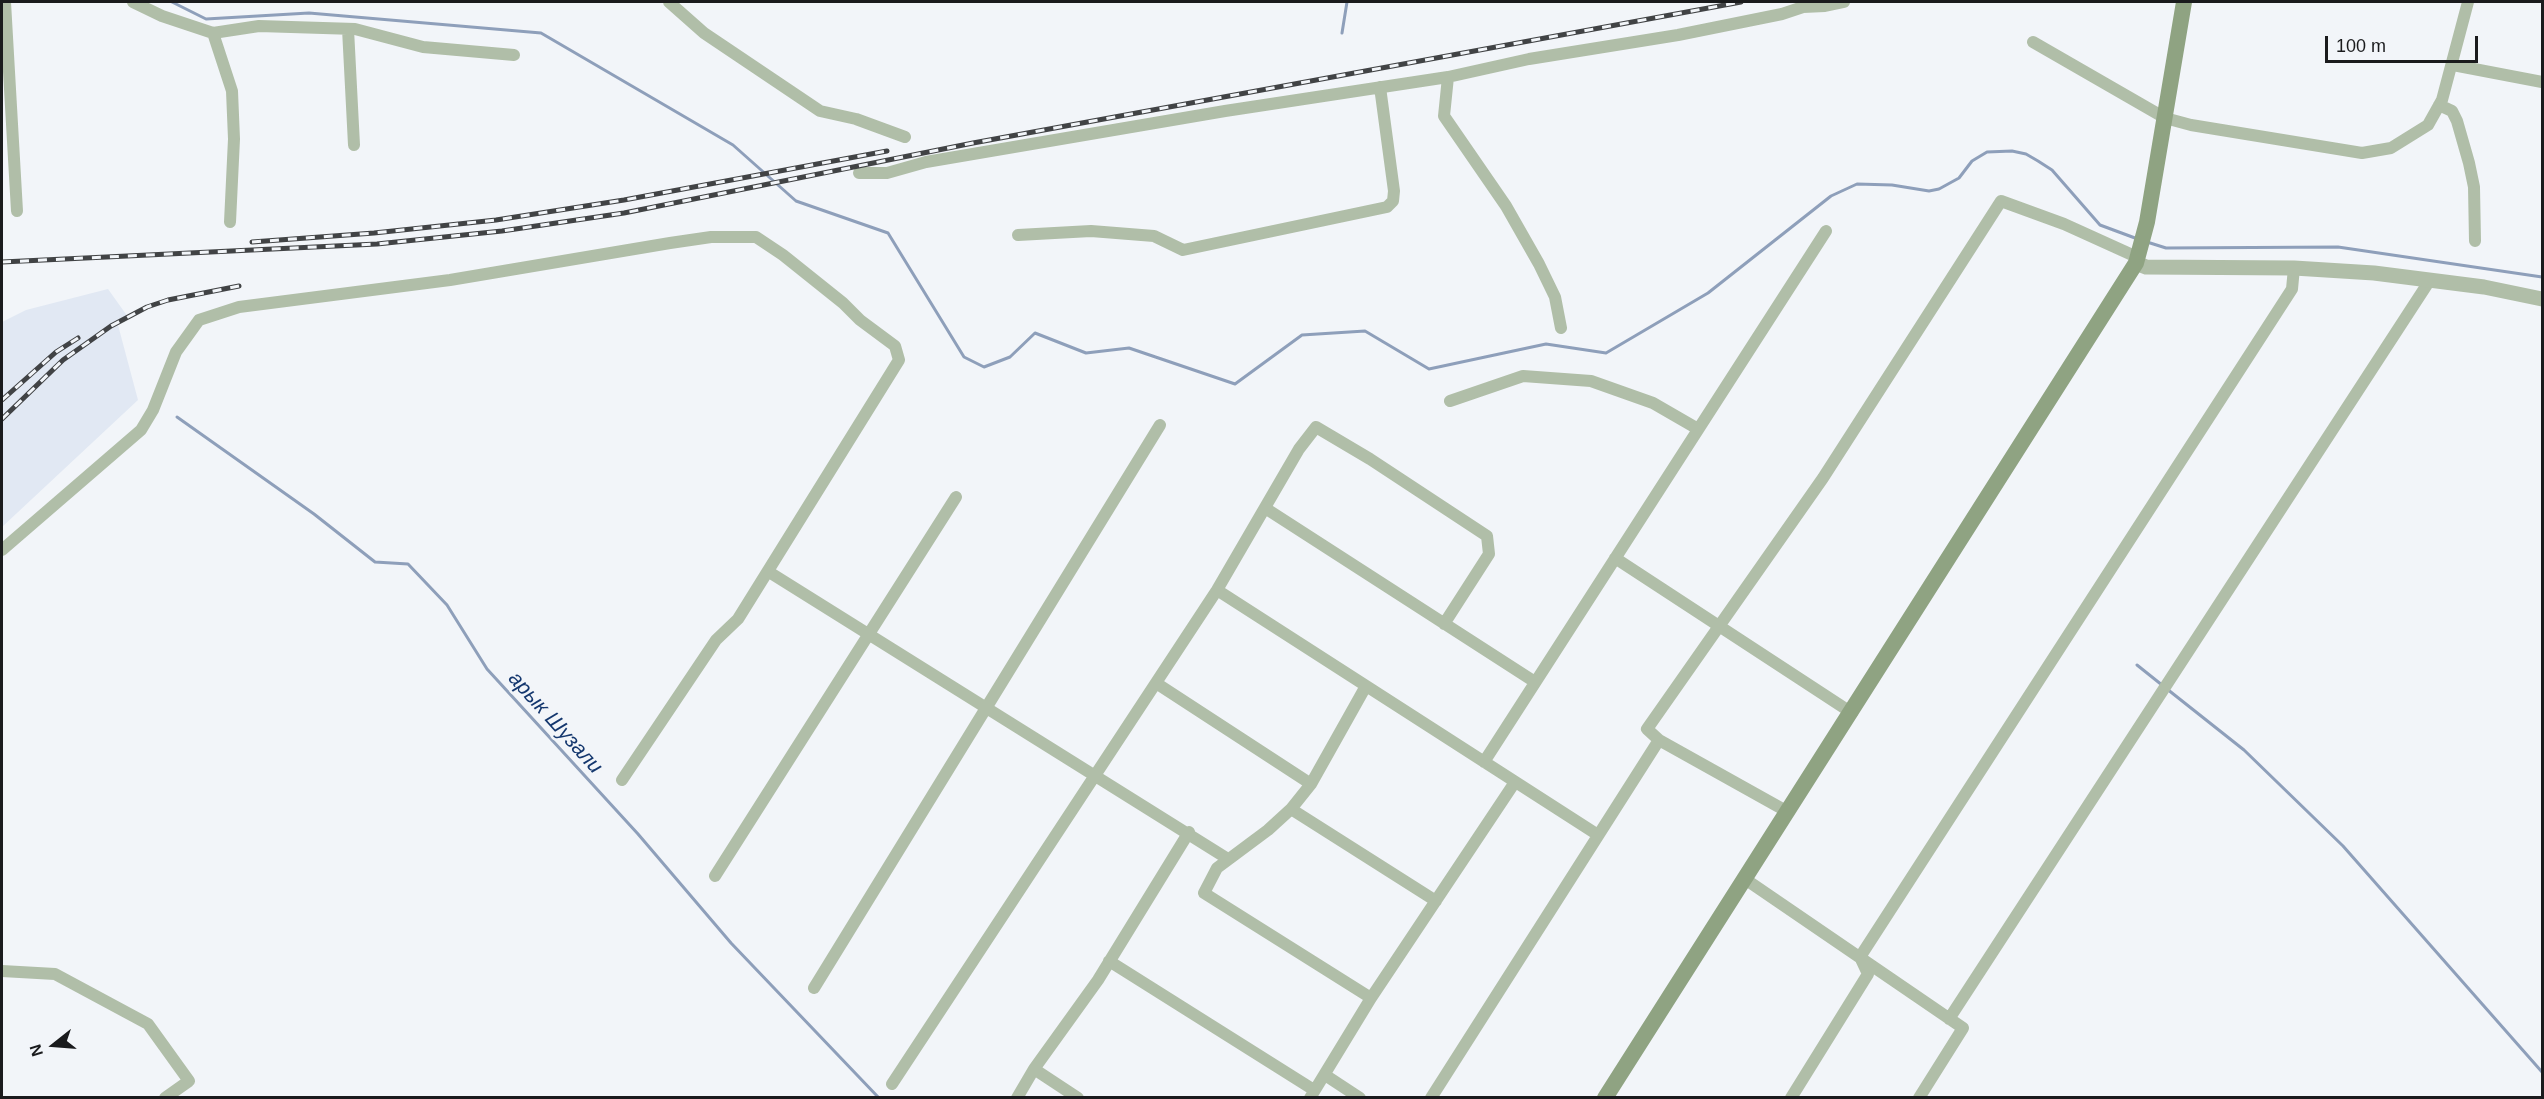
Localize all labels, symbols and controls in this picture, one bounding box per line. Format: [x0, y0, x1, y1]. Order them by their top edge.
scale bar [2328, 24, 2481, 62]
text: 100 m [2336, 36, 2386, 56]
water label: арык Шузали [503, 667, 607, 779]
north arrow [24, 1015, 84, 1075]
text: N [26, 1042, 46, 1058]

